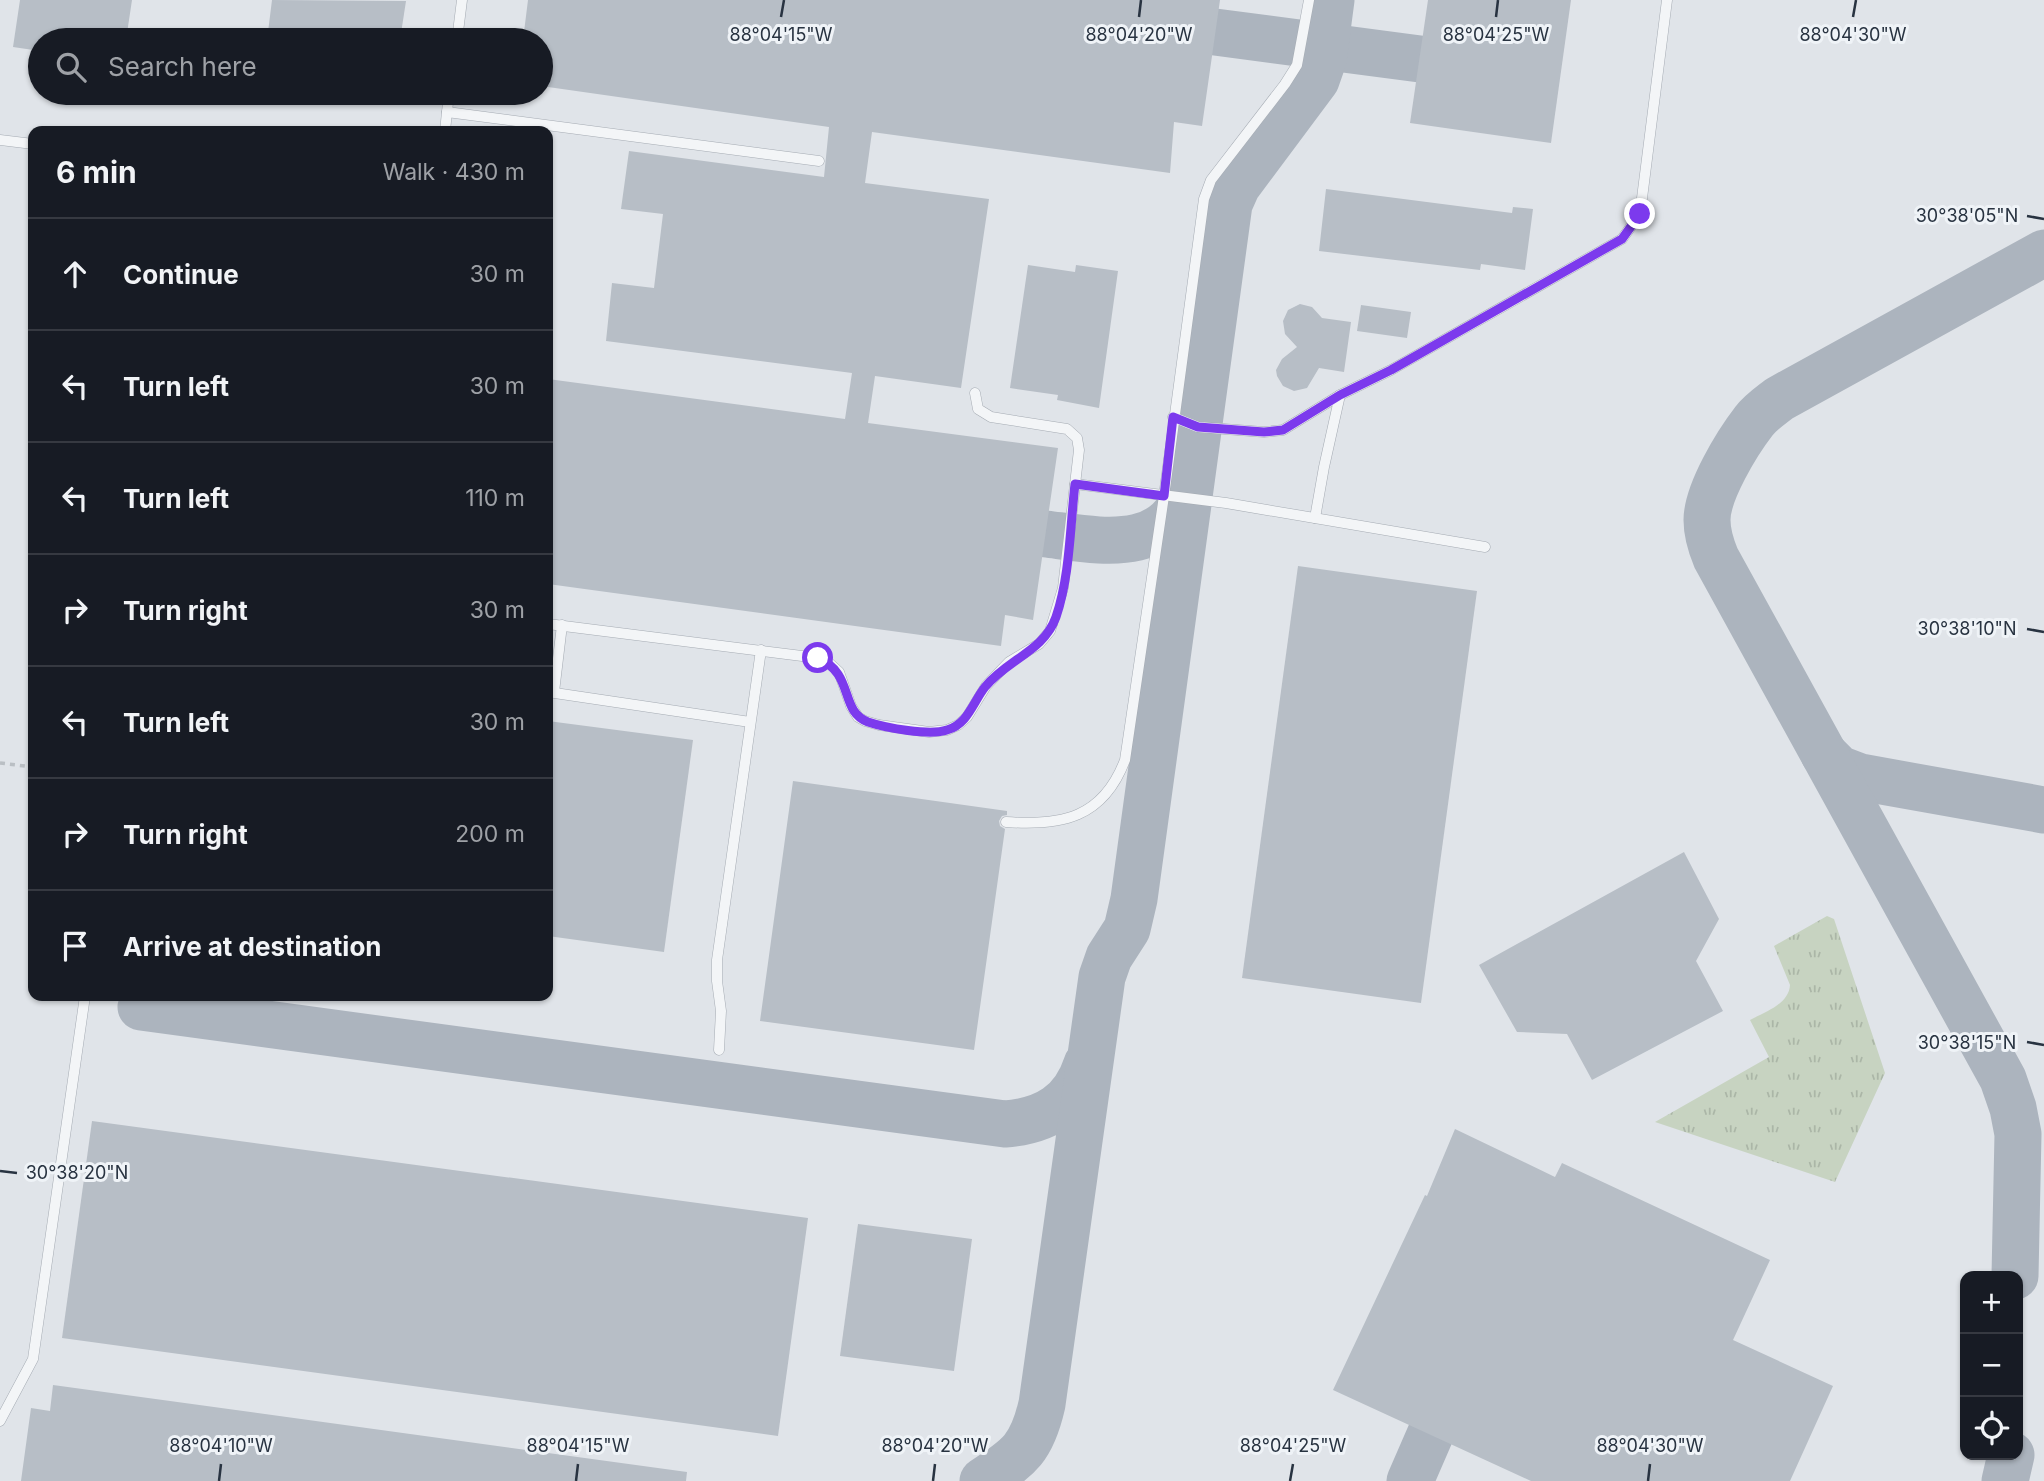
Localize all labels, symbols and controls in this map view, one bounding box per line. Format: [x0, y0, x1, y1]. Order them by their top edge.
text: 88°04'15"W [730, 24, 833, 45]
text: 88°04'20"W [1085, 24, 1193, 45]
text: 88°04'25"W [1443, 24, 1550, 45]
text: 88°04'30"W [1799, 24, 1907, 45]
search box [28, 28, 553, 105]
icon: search [52, 48, 90, 86]
text: Search here [108, 51, 257, 82]
text: 6 min [56, 154, 137, 190]
text: Walk · 430 m [383, 158, 525, 186]
route end [1624, 198, 1655, 229]
text: 30°38'05"N [1916, 205, 2018, 226]
icon: ahead [56, 255, 94, 293]
text: Continue [123, 259, 239, 290]
text: 30 m [470, 260, 525, 288]
icon: left [56, 367, 94, 405]
text: Turn left [123, 371, 229, 402]
text: 30 m [470, 372, 525, 400]
icon: left [56, 479, 94, 517]
text: Turn left [123, 483, 229, 514]
text: 110 m [465, 484, 525, 512]
icon: right [56, 591, 94, 629]
text: Turn right [123, 595, 248, 626]
text: 30 m [470, 596, 525, 624]
text: 30°38'10"N [1918, 618, 2016, 639]
route start [802, 642, 833, 673]
icon: left [56, 703, 94, 741]
text: Turn left [123, 707, 229, 738]
text: 30 m [470, 708, 525, 736]
icon: right [56, 815, 94, 853]
text: Turn right [123, 819, 248, 850]
text: 200 m [455, 820, 525, 848]
icon: arrive [56, 927, 94, 965]
text: Arrive at destination [123, 931, 382, 962]
text: 30°38'15"N [1918, 1032, 2016, 1053]
text: 30°38'20"N [26, 1162, 128, 1183]
map controls [1960, 1271, 2023, 1460]
button: + [1960, 1271, 2023, 1334]
button: − [1960, 1334, 2023, 1397]
button: locate [1960, 1397, 2023, 1460]
text: 88°04'10"W [169, 1435, 273, 1456]
text: 88°04'15"W [527, 1435, 630, 1456]
text: 88°04'20"W [881, 1435, 989, 1456]
text: 88°04'25"W [1240, 1435, 1347, 1456]
text: 88°04'30"W [1596, 1435, 1704, 1456]

